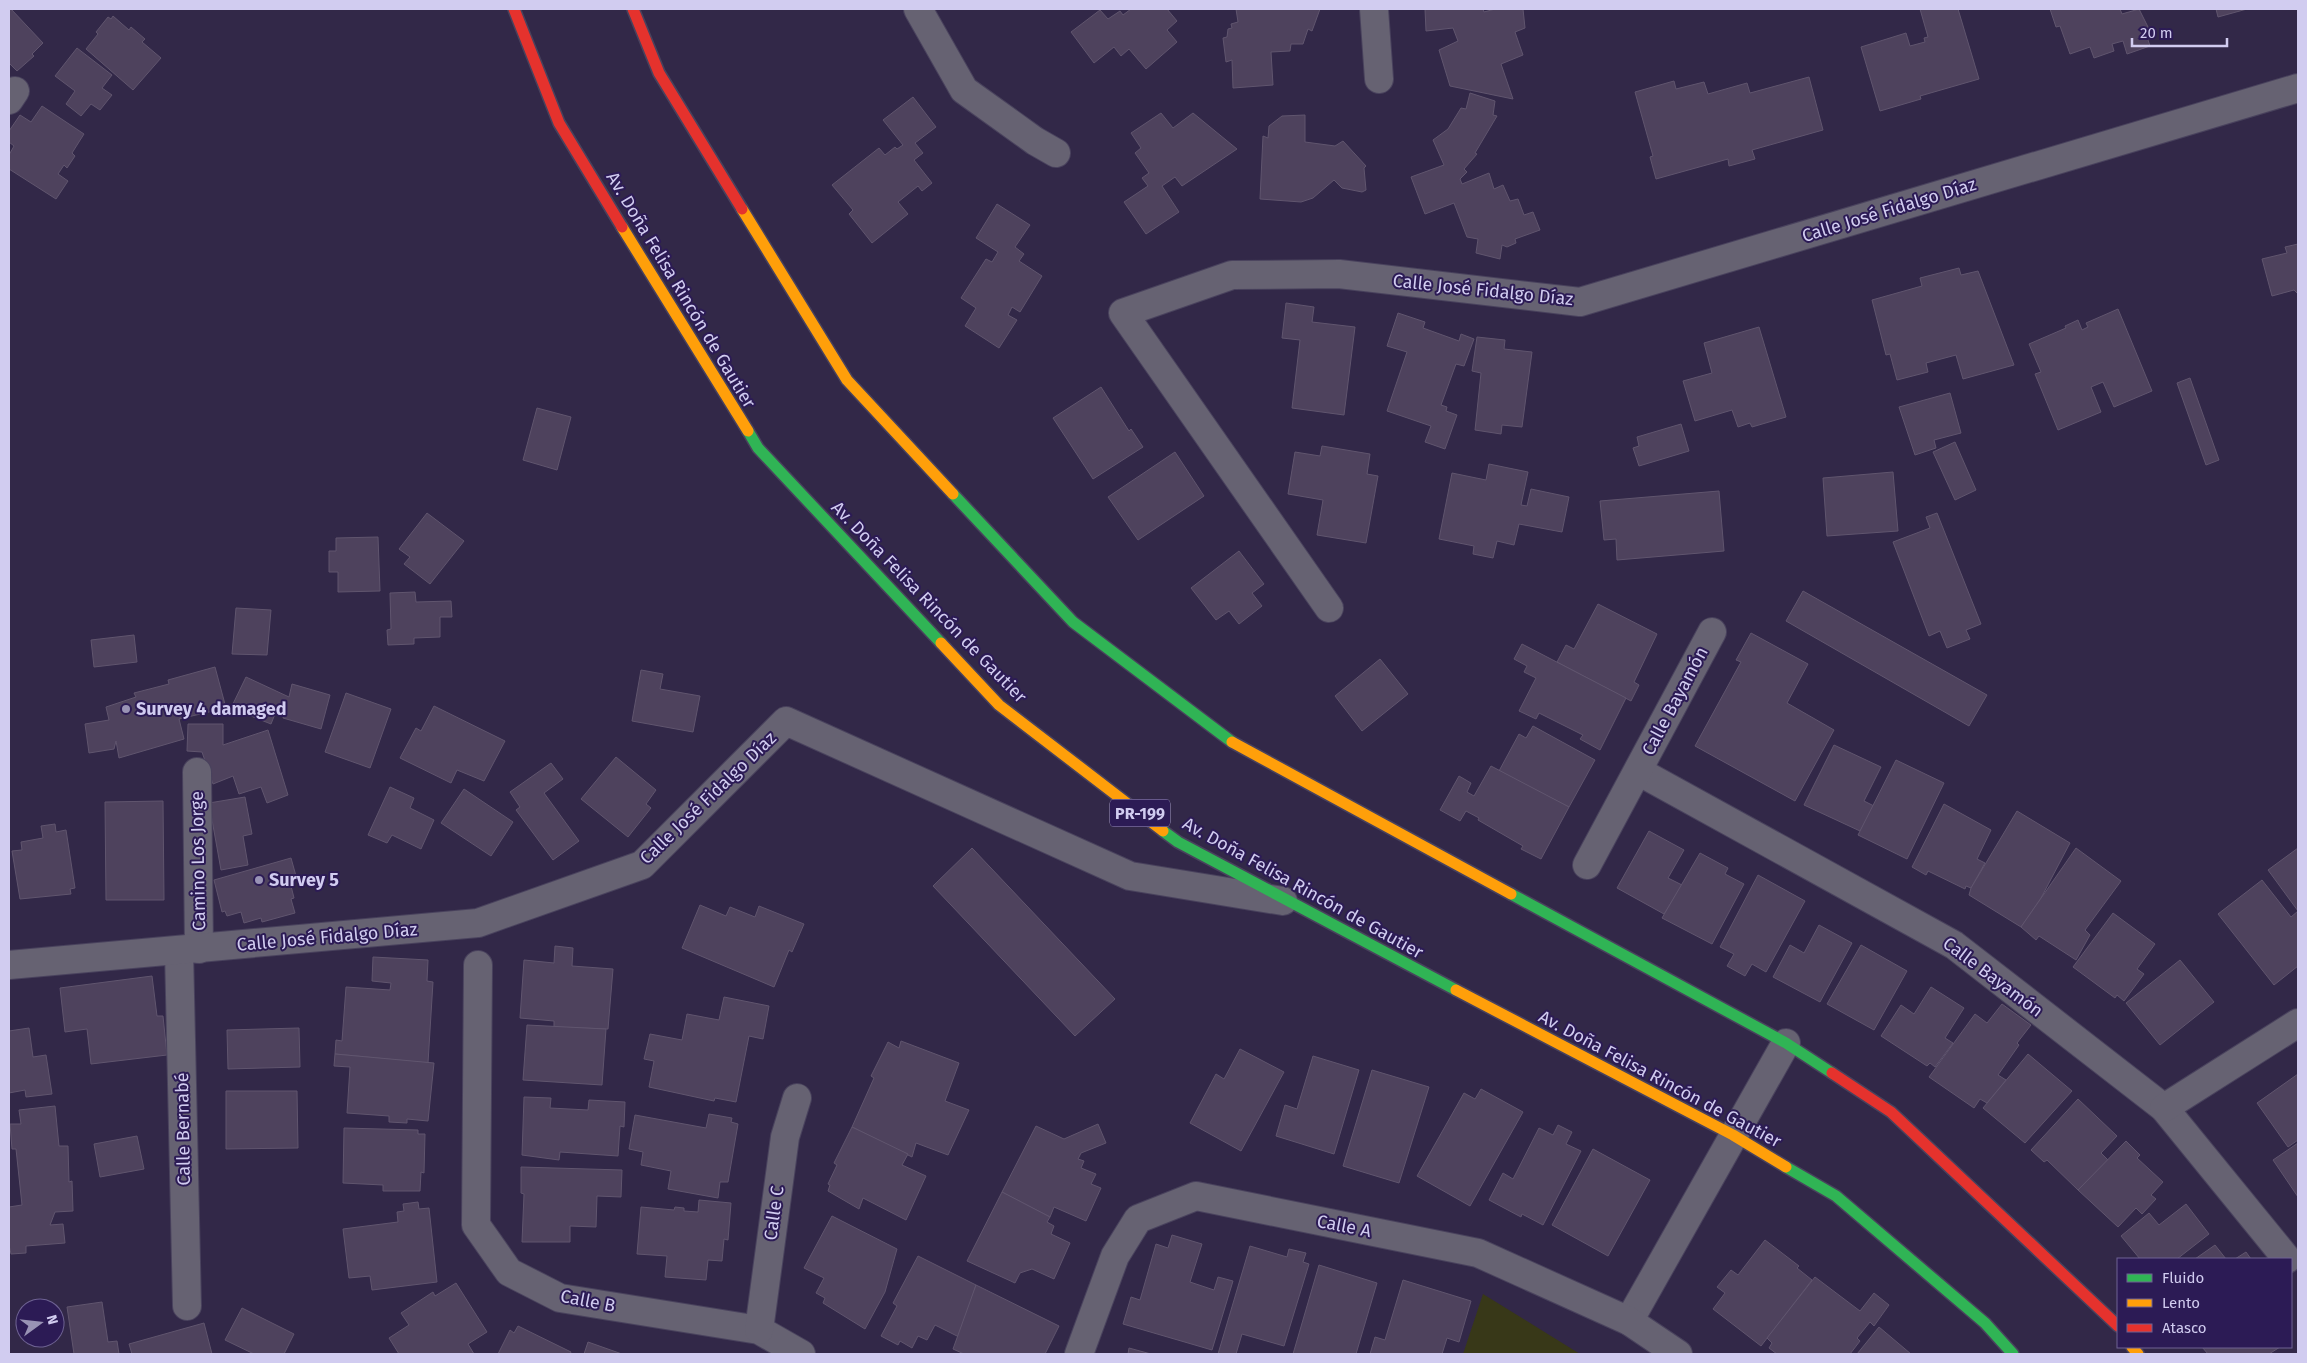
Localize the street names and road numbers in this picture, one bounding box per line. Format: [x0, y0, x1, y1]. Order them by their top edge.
street label: Av. Doña Felisa Rincón de Gautier [602, 168, 760, 412]
street label: Calle José Fidalgo Díaz [1799, 173, 1979, 247]
street label: Calle José Fidalgo Díaz [1392, 270, 1574, 310]
street label: Av. Doña Felisa Rincón de Gautier [827, 497, 1031, 707]
street label: Calle Bayamón [1637, 643, 1713, 759]
street label: Calle José Fidalgo Díaz [635, 727, 781, 869]
street label: Camino Los Jorge [186, 791, 210, 931]
road number: PR-199 [1110, 800, 1170, 826]
street label: Av. Doña Felisa Rincón de Gautier [1179, 812, 1427, 964]
street label: Calle José Fidalgo Díaz [236, 918, 418, 956]
street label: Calle Bayamón [1939, 932, 2047, 1022]
street label: Av. Doña Felisa Rincón de Gautier [1535, 1005, 1785, 1153]
street label: Calle Bernabé [171, 1072, 195, 1186]
street label: Calle C [759, 1184, 789, 1242]
street label: Calle A [1315, 1210, 1374, 1242]
street label: Calle B [559, 1285, 617, 1317]

